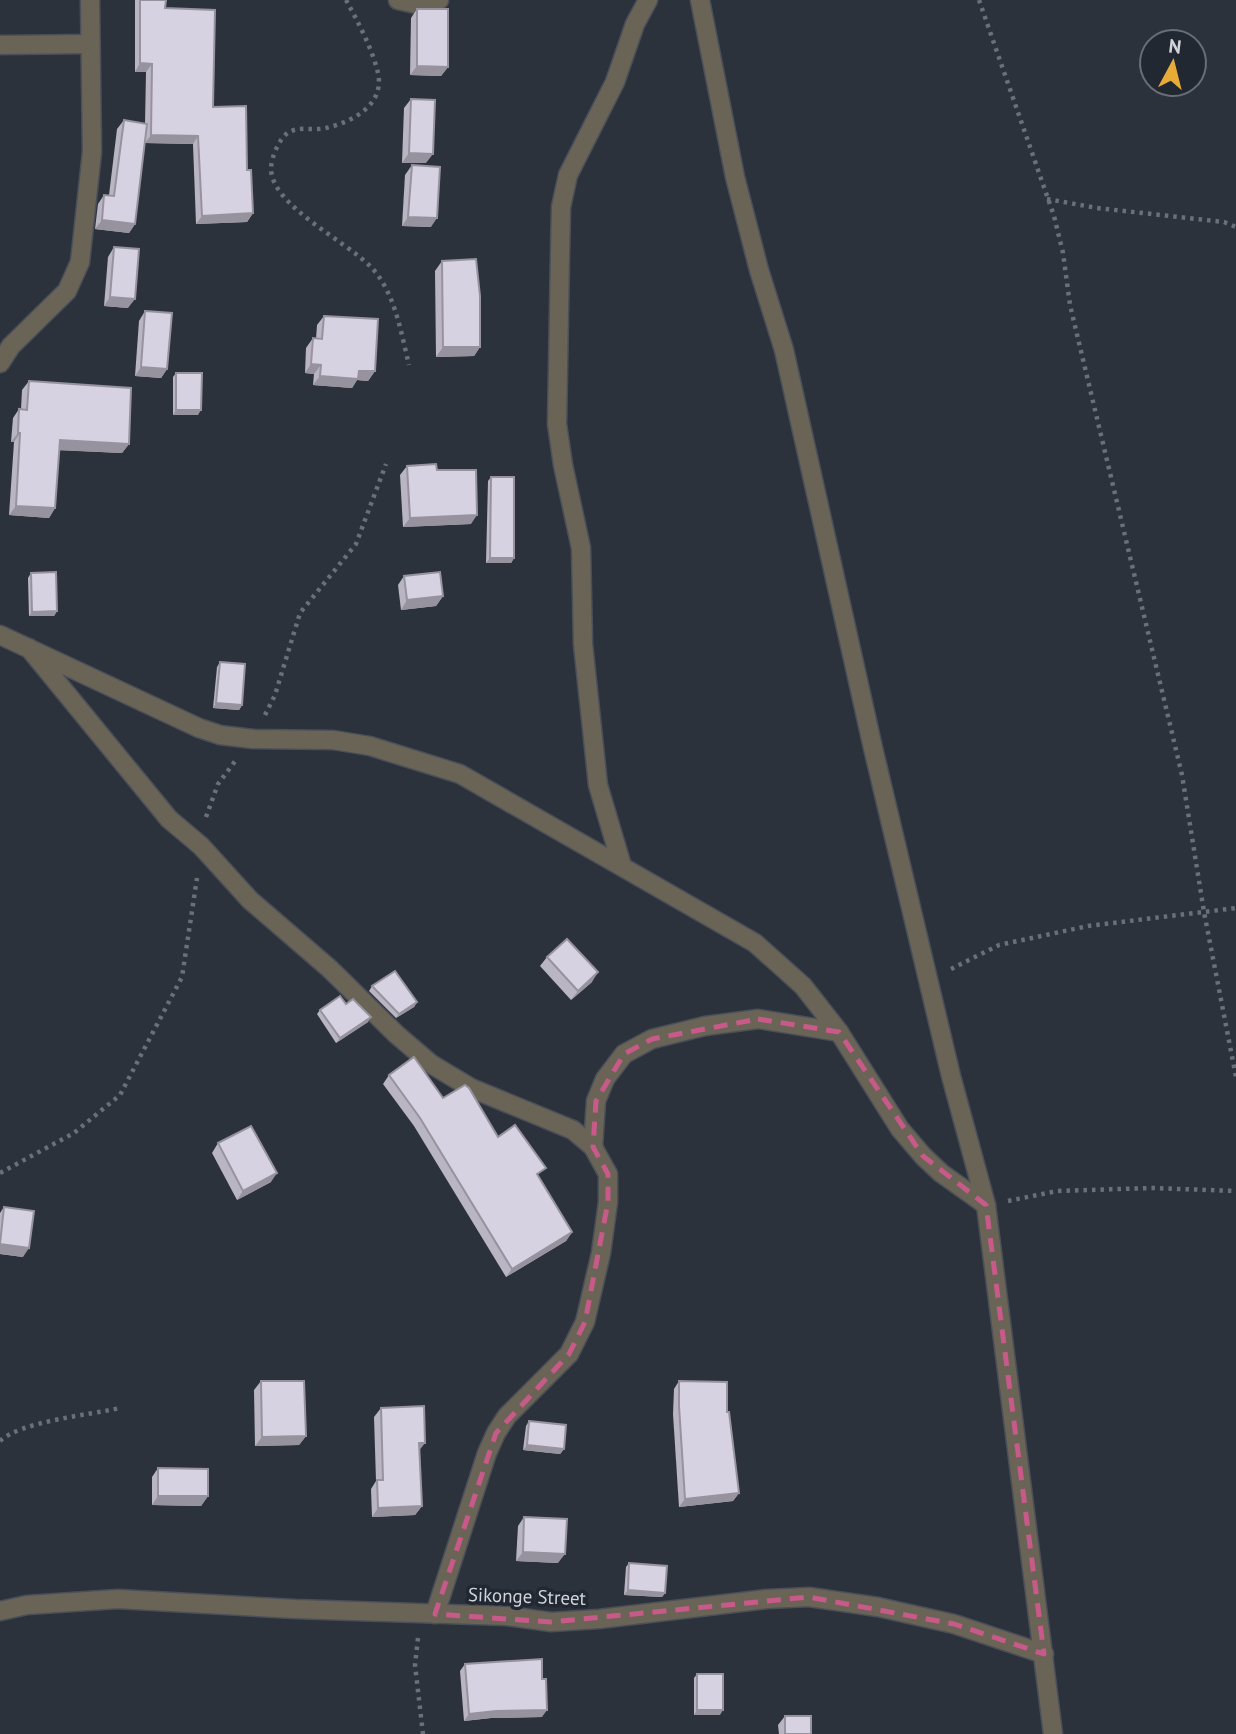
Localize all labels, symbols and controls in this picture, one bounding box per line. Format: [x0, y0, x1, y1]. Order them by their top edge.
north arrow [1138, 28, 1208, 98]
text: N [1167, 33, 1183, 59]
street label: Sikonge Street [468, 1582, 587, 1610]

